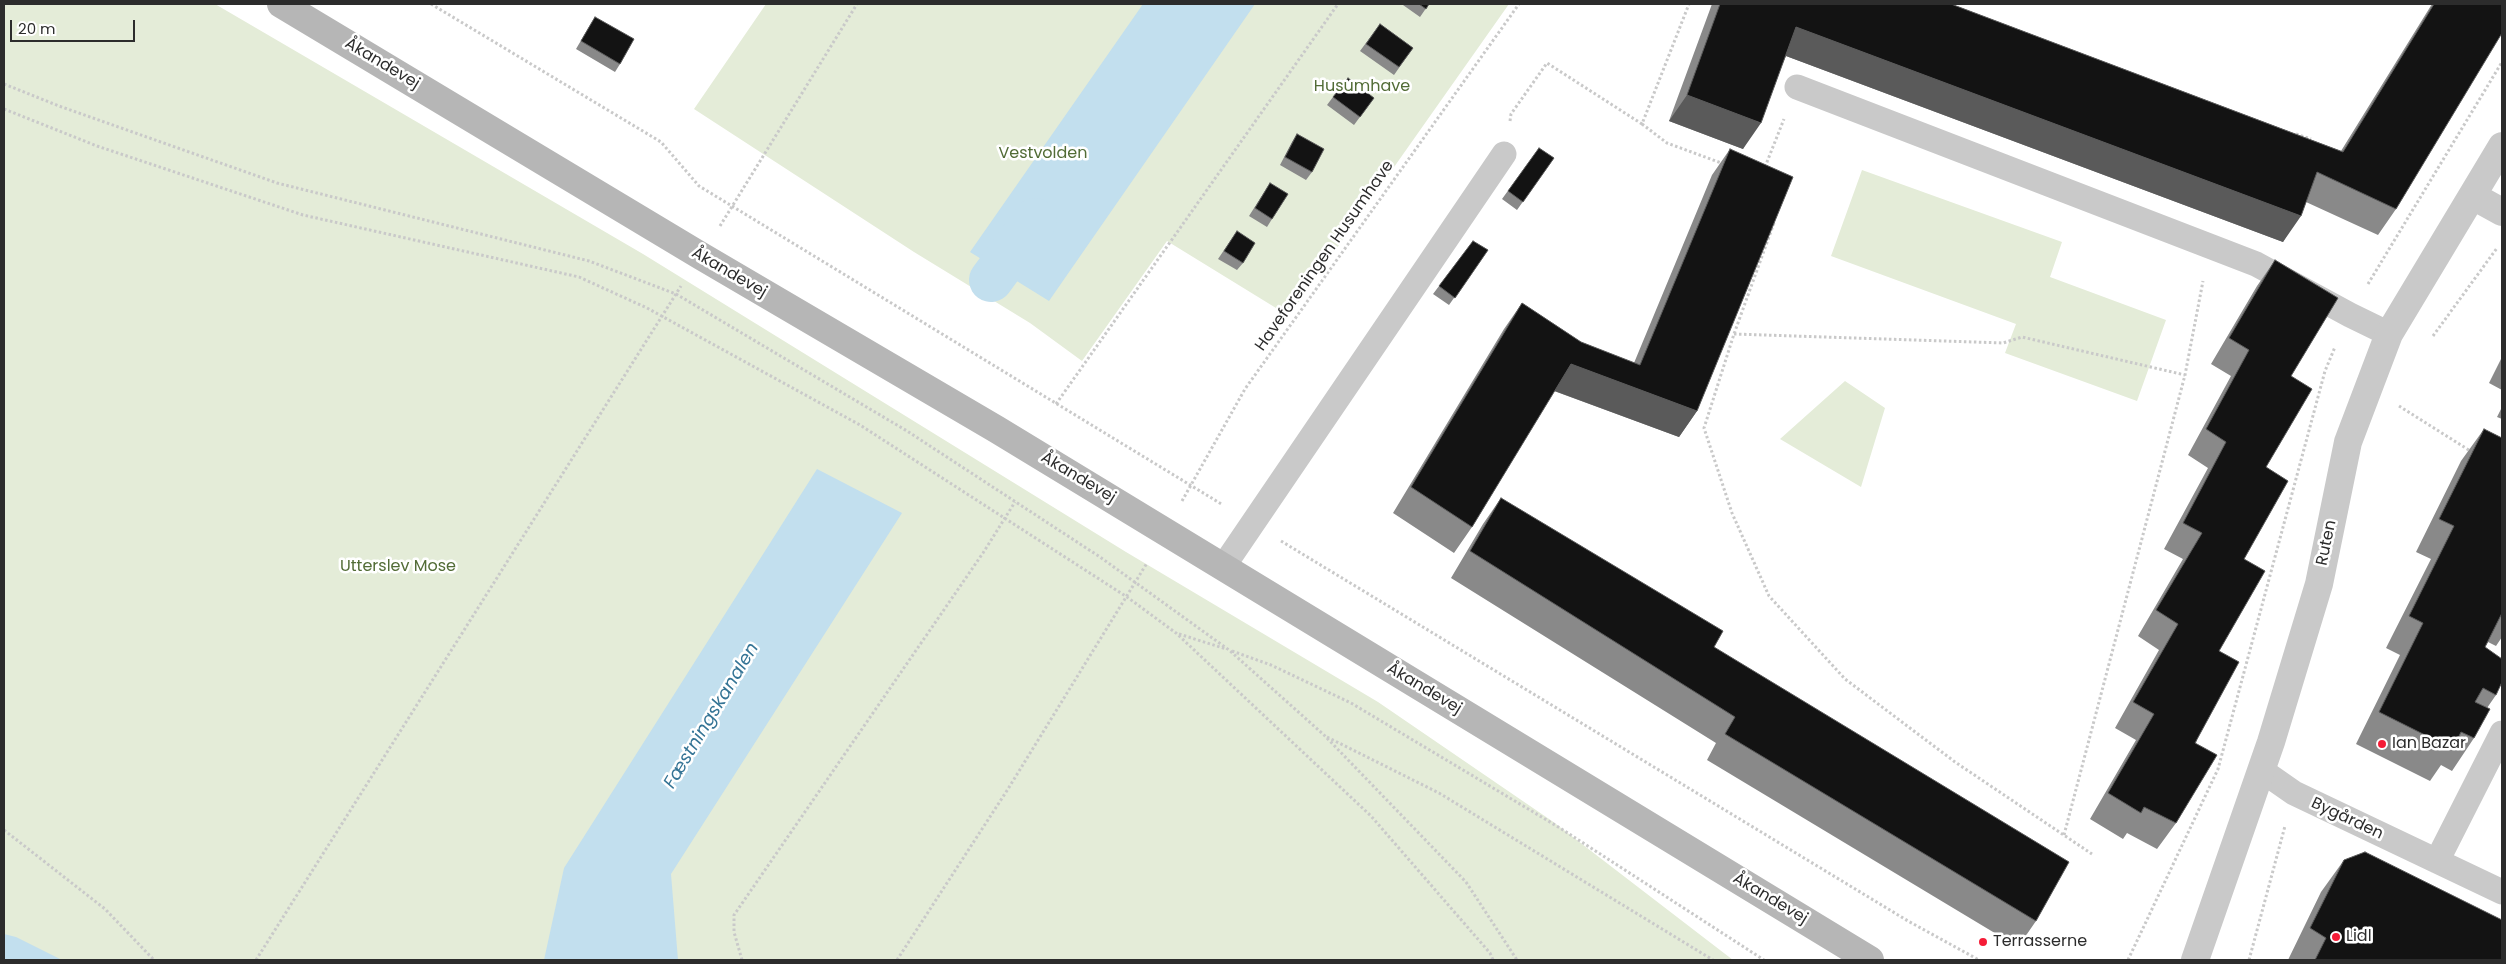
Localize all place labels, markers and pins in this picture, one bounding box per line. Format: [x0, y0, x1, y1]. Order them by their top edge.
place label: Ian Bazar [2392, 734, 2466, 754]
marker: Ian Bazar [2376, 738, 2388, 750]
place label: Lidl [2346, 927, 2372, 947]
marker: Lidl [2330, 931, 2342, 943]
place label: Terrasserne [1993, 932, 2087, 952]
marker: Terrasserne [1977, 936, 1989, 948]

